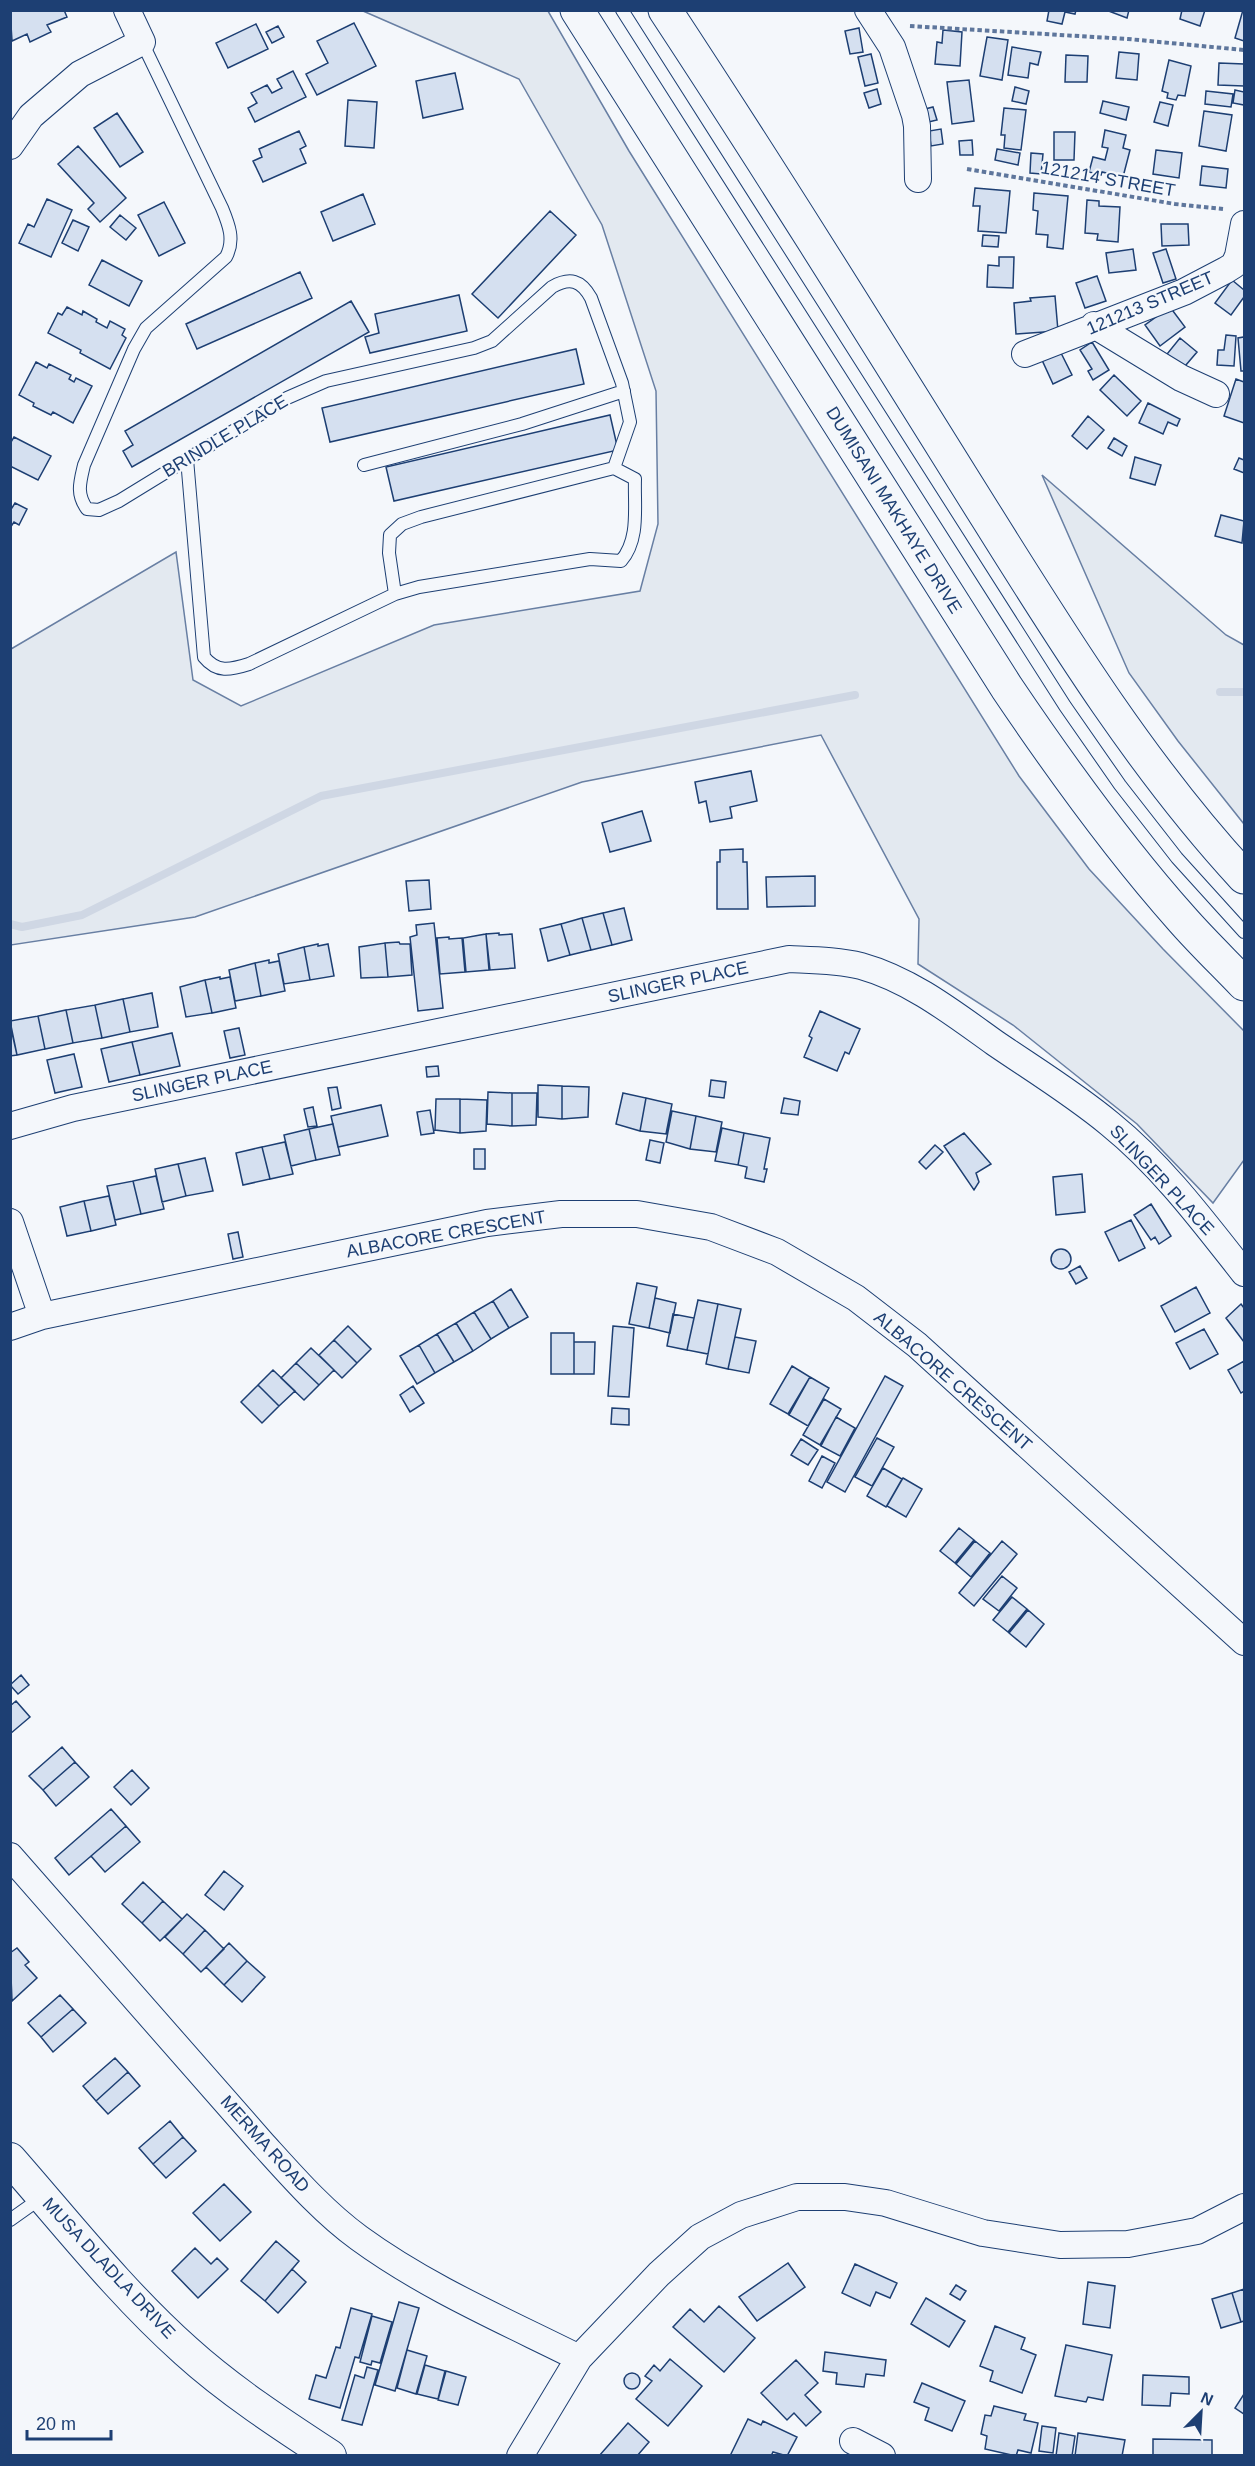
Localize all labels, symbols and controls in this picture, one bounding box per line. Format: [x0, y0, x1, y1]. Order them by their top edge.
street label: 121214 STREET [1039, 157, 1177, 201]
street label: 121213 STREET [1083, 267, 1217, 339]
street label: BRINDLE PLACE [159, 391, 291, 481]
street label: DUMISANI MAKHAYE DRIVE [822, 403, 966, 617]
street label: SLINGER PLACE [606, 957, 750, 1007]
street label: SLINGER PLACE [130, 1056, 274, 1106]
street label: SLINGER PLACE [1106, 1121, 1218, 1239]
street label: ALBACORE CRESCENT [345, 1207, 547, 1261]
street label: ALBACORE CRESCENT [870, 1307, 1036, 1455]
street label: MERMA ROAD [216, 2092, 314, 2196]
street label: MUSA DLADLA DRIVE [39, 2194, 179, 2342]
north arrow [1171, 2382, 1231, 2442]
text: N [1198, 2389, 1216, 2409]
scale bar [27, 2403, 111, 2441]
text: 20 m [36, 2414, 76, 2434]

